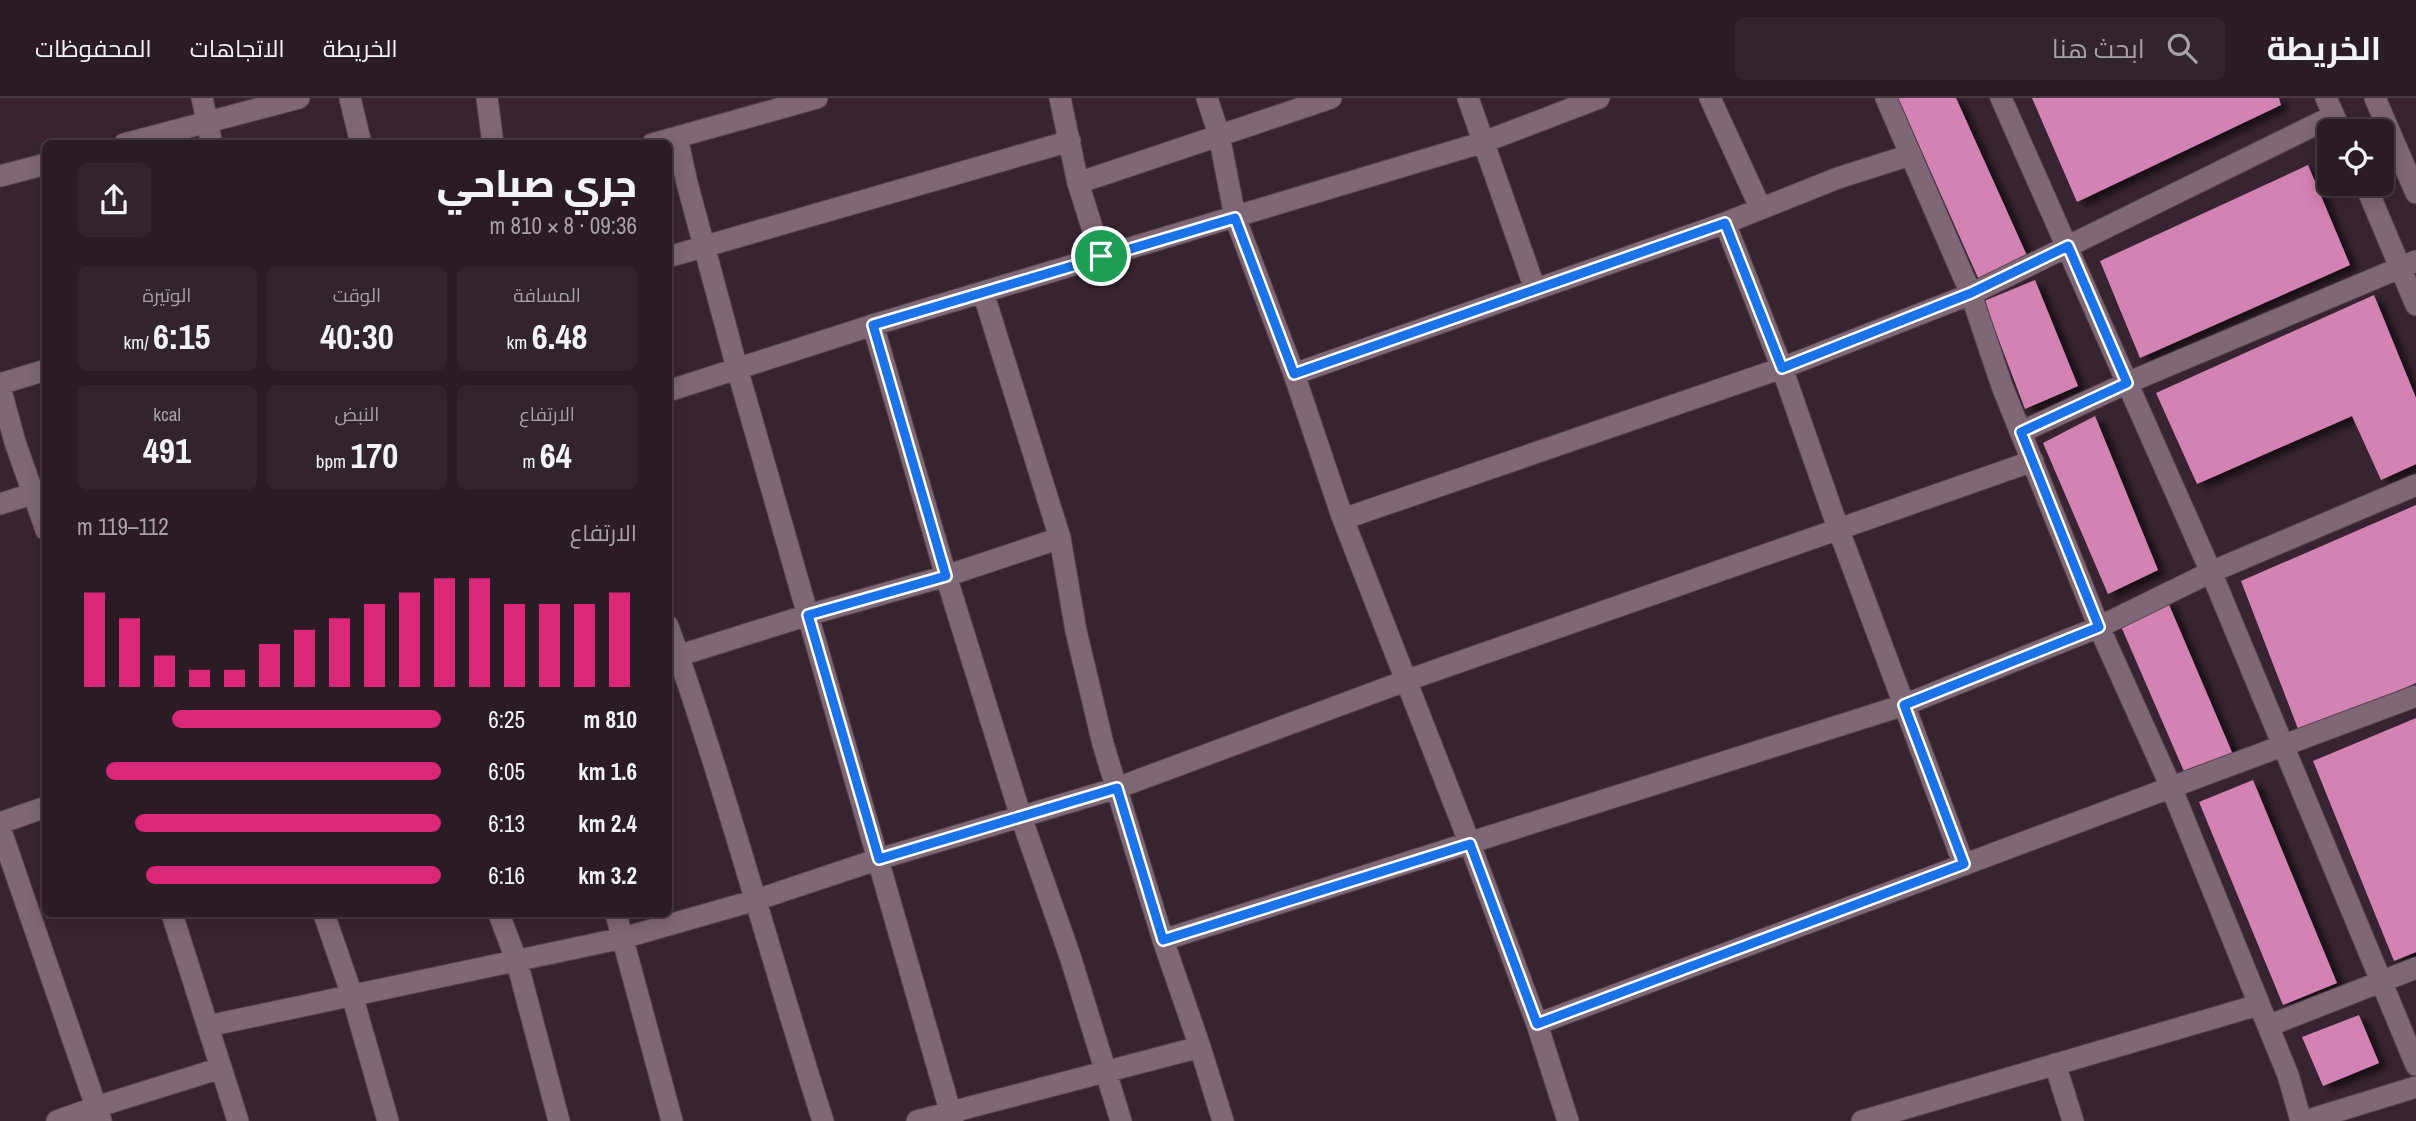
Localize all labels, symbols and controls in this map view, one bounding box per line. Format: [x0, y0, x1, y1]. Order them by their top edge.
search box [1735, 17, 2225, 80]
text: الخريطة [2267, 26, 2381, 70]
icon: search [2163, 29, 2201, 67]
text: ابحث هنا [2052, 31, 2145, 66]
text: المحفوظات [35, 32, 152, 64]
text: الاتجاهات [190, 32, 285, 64]
text: الخريطة [323, 32, 398, 64]
map controls [2317, 119, 2394, 196]
button: locate [2317, 119, 2394, 196]
text: جري صباحي [437, 158, 637, 209]
button: share [77, 163, 151, 237]
text: 09:36 · 8 × 810 m [490, 210, 637, 241]
pin [1071, 226, 1131, 286]
icon: arrive [1082, 237, 1120, 275]
text: الوتيرة [143, 282, 191, 308]
text: الوقت [333, 282, 381, 308]
text: المسافة [513, 282, 581, 308]
text: 6:15 [153, 313, 210, 360]
text: 40:30 [320, 313, 394, 360]
text: 6.48 [532, 313, 588, 360]
text: /km [124, 329, 153, 355]
text: km [507, 329, 532, 355]
text: kcal [153, 401, 181, 427]
text: النبض [335, 401, 379, 427]
text: الارتفاع [519, 401, 575, 427]
text: 491 [143, 427, 191, 474]
text: 170 [350, 432, 398, 479]
text: 64 [540, 432, 572, 479]
text: bpm [316, 448, 350, 474]
text: m [522, 448, 540, 474]
text: 112–119 m [77, 511, 169, 542]
text: الارتفاع [570, 517, 637, 548]
text: 6:25 [488, 704, 525, 735]
text: 810 m [584, 704, 637, 735]
text: 6:05 [488, 756, 525, 787]
text: 1.6 km [578, 756, 637, 787]
text: 6:13 [488, 808, 525, 839]
text: 2.4 km [578, 808, 637, 839]
text: 6:16 [488, 860, 525, 891]
text: 3.2 km [578, 860, 637, 891]

